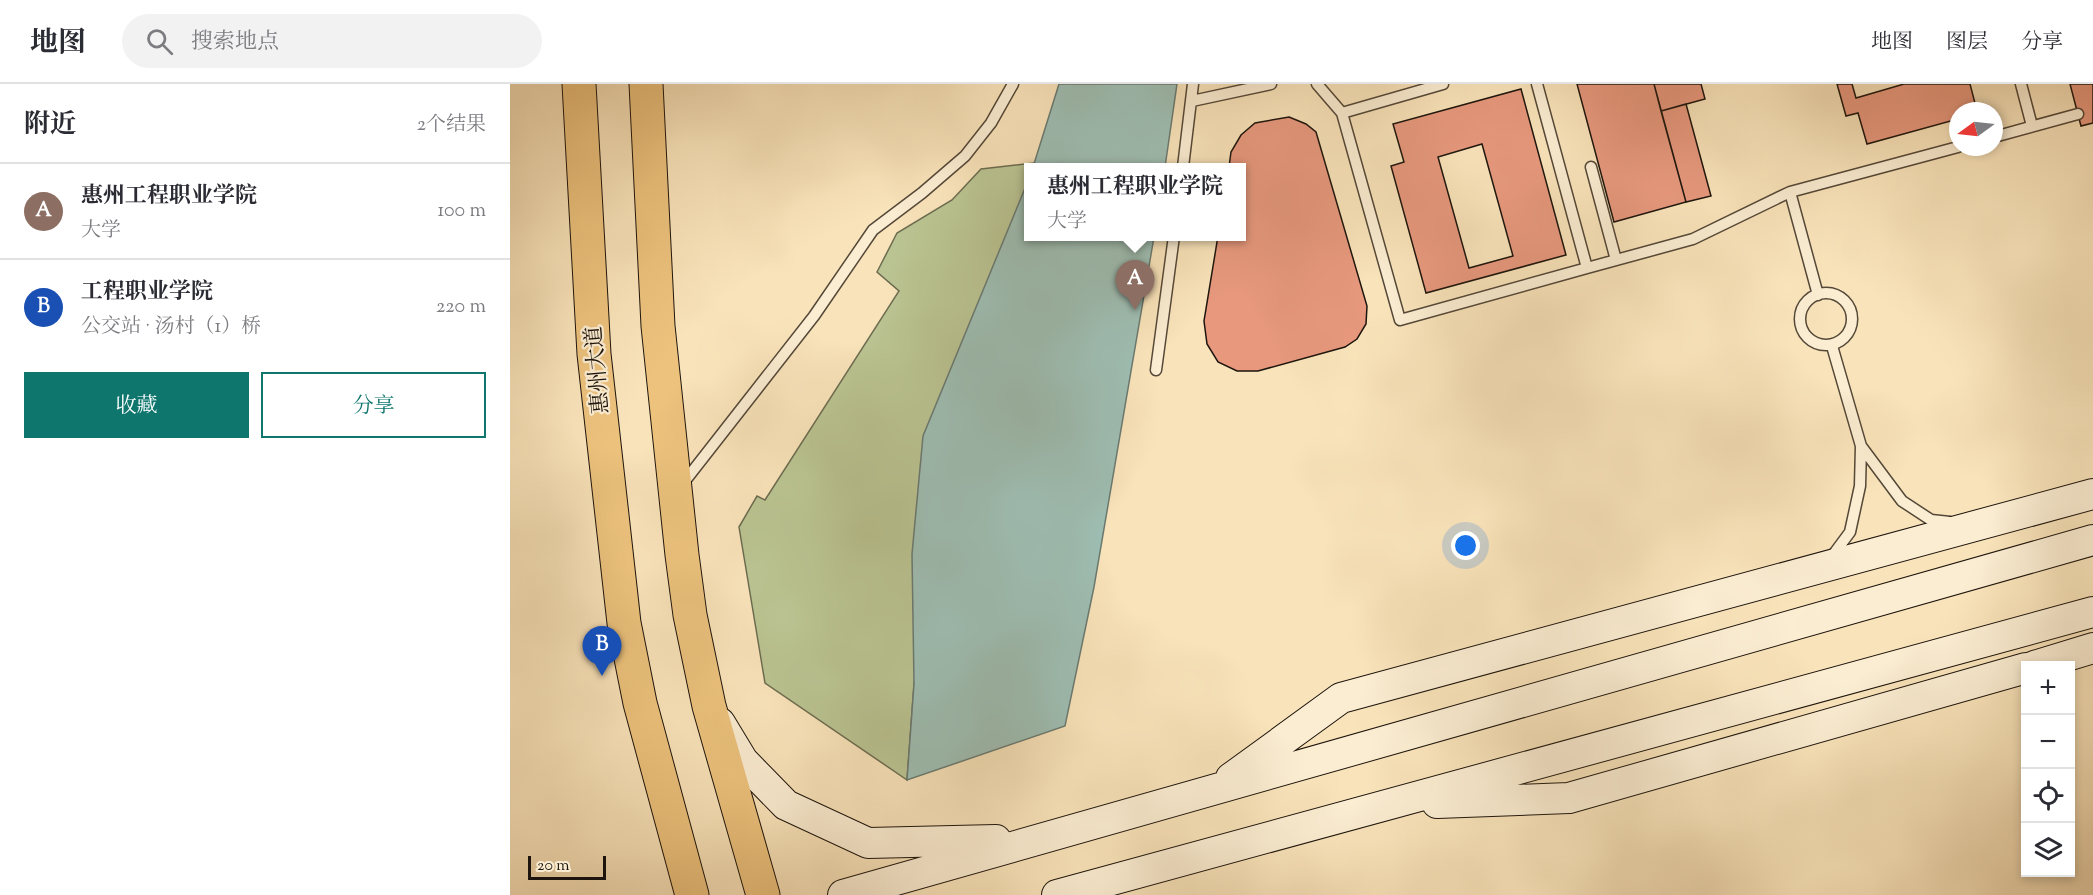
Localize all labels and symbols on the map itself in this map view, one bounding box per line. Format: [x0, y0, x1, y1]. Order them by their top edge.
north arrow [1949, 102, 2003, 156]
pin: A [1116, 260, 1154, 310]
street label: 惠州大道 [579, 325, 619, 415]
your location [1451, 531, 1480, 560]
pin: B [582, 626, 622, 676]
scale bar [528, 853, 606, 880]

